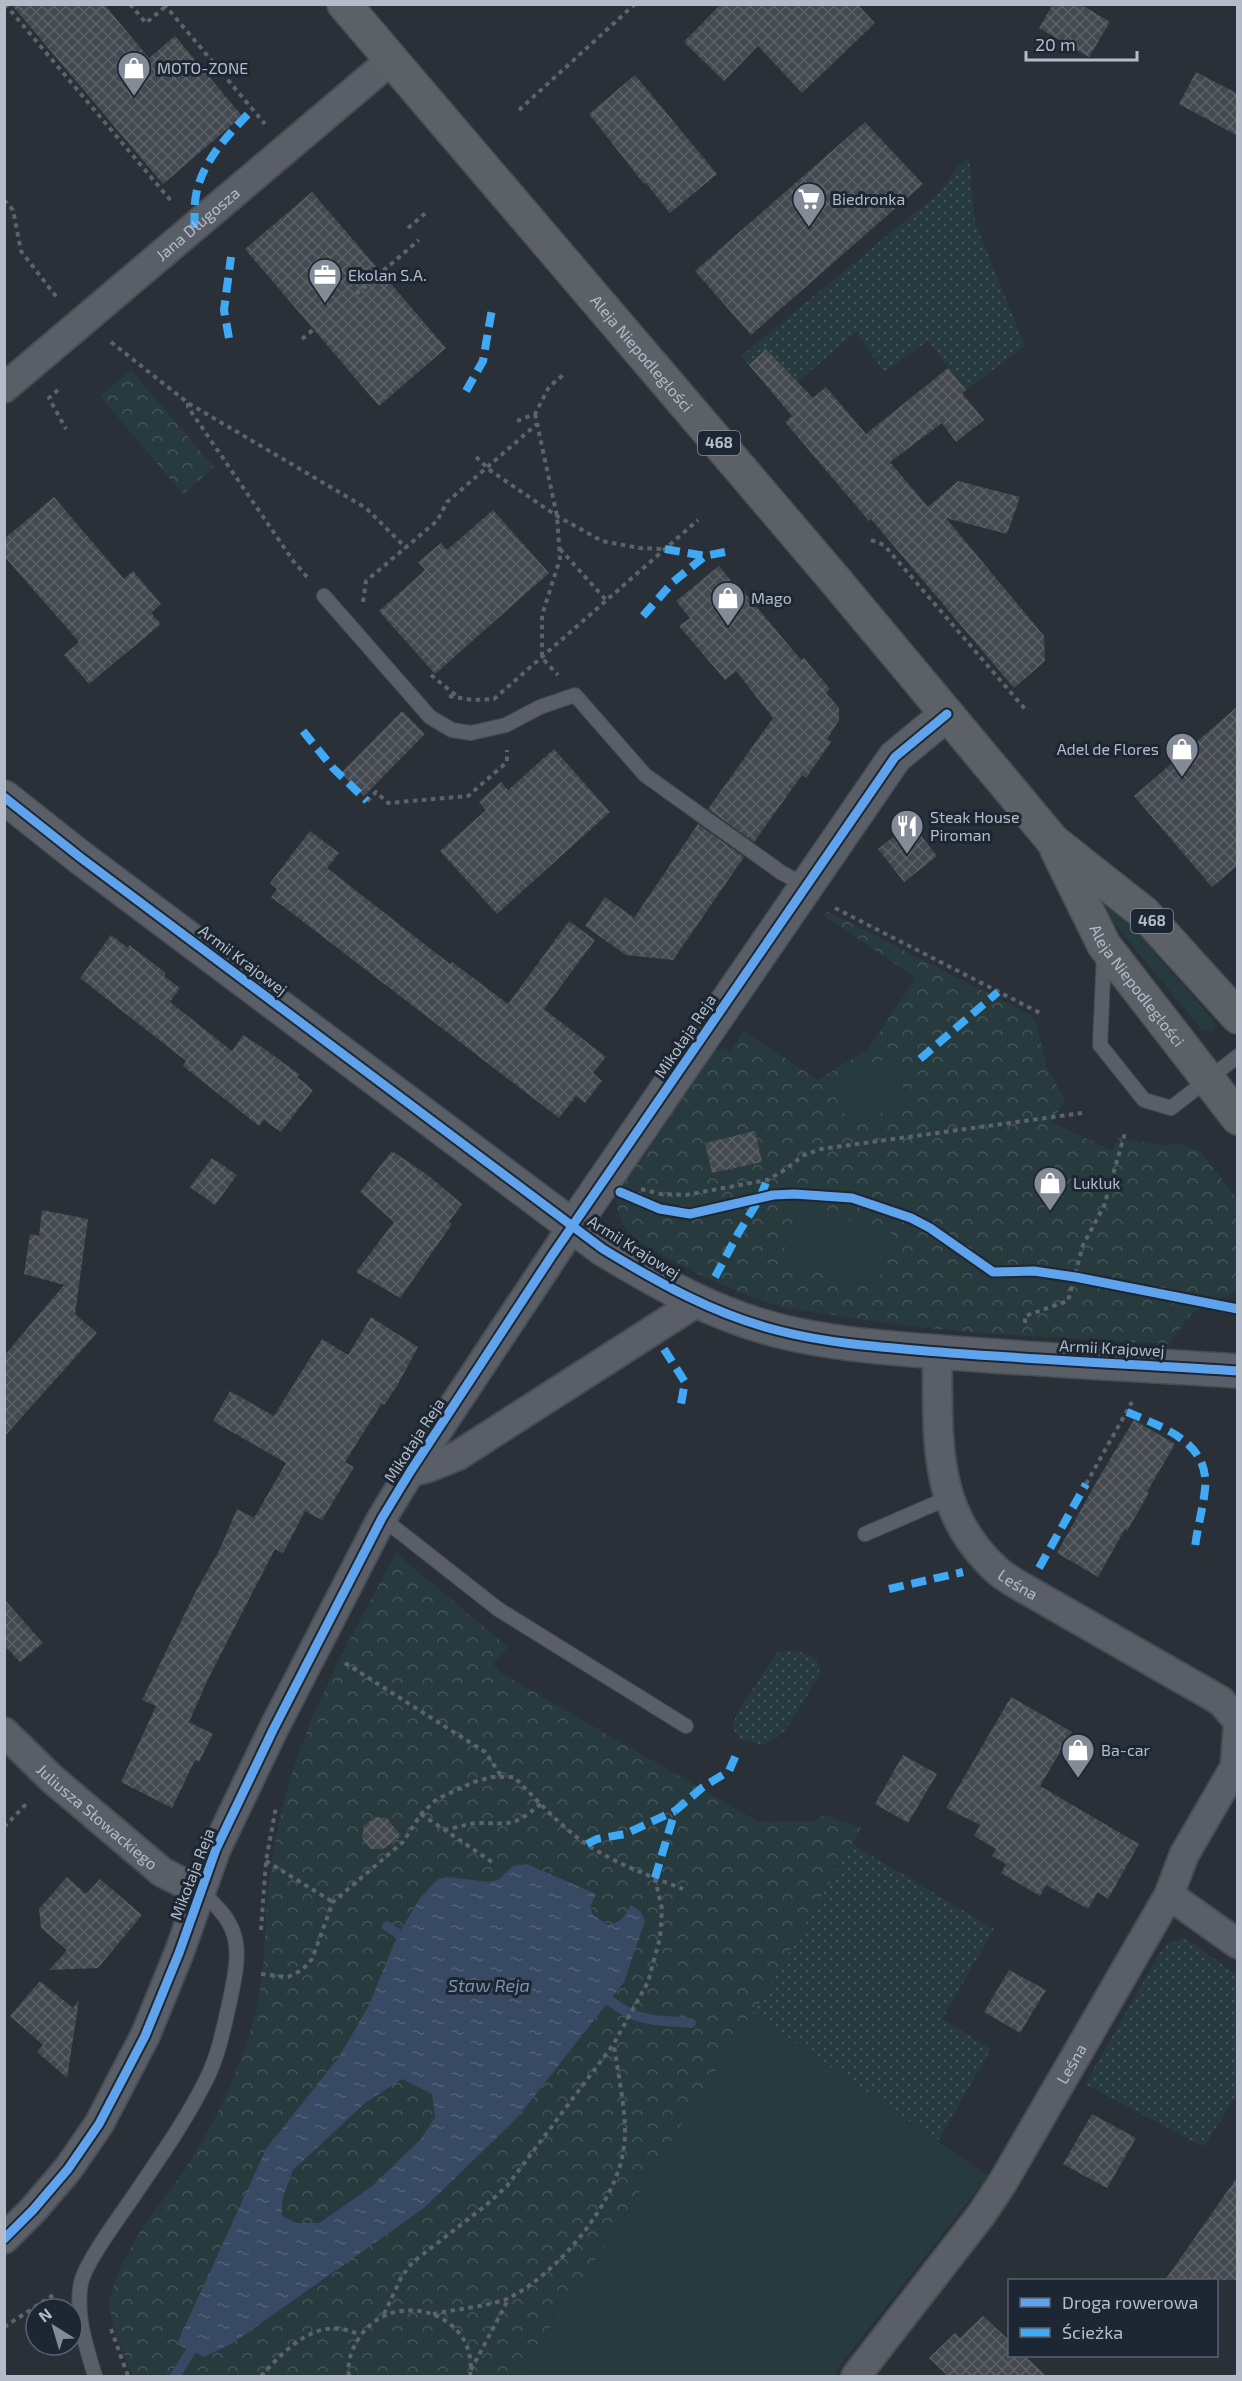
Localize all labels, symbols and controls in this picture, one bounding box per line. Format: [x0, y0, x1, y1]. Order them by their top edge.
scale bar [1026, 24, 1137, 62]
text: 20 m [1035, 33, 1076, 55]
shop icon: MOTO-ZONE [116, 50, 152, 97]
place label: MOTO-ZONE [157, 58, 248, 77]
supermarket icon: Biedronka [791, 181, 827, 228]
street label: Jana Długosza [152, 183, 243, 264]
place label: Biedronka [832, 189, 905, 208]
office icon: Ekolan S.A. [307, 257, 343, 304]
place label: Ekolan S.A. [348, 265, 427, 284]
street label: Aleja Niepodległości [587, 291, 697, 415]
road number: 468 [698, 431, 740, 455]
shop icon: Mago [710, 580, 746, 627]
place label: Mago [751, 588, 792, 607]
shop icon: Adel de Flores [1164, 731, 1200, 778]
place label: Adel de Flores [1057, 739, 1159, 758]
place label: Steak House Piroman [930, 807, 1020, 844]
restaurant icon: Steak House Piroman [889, 808, 925, 855]
road number: 468 [1131, 909, 1173, 933]
street label: Armii Krajowej [195, 920, 291, 1000]
street label: Aleja Niepodległości [1086, 921, 1189, 1050]
street label: Mikołaja Reja [650, 990, 720, 1082]
shop icon: Lukluk [1032, 1165, 1068, 1212]
place label: Lukluk [1073, 1173, 1121, 1192]
street label: Armii Krajowej [584, 1211, 684, 1283]
street label: Armii Krajowej [1059, 1335, 1165, 1361]
street label: Mikołaja Reja [379, 1394, 449, 1486]
street label: Leśna [994, 1565, 1041, 1603]
shop icon: Ba-car [1060, 1732, 1096, 1779]
place label: Ba-car [1101, 1740, 1150, 1759]
street label: Juliusza Słowackiego [33, 1760, 162, 1873]
street label: Mikołaja Reja [165, 1825, 219, 1923]
water label: Staw Reja [448, 1974, 530, 1996]
street label: Leśna [1052, 2040, 1090, 2087]
legend [1008, 2279, 1218, 2357]
text: Droga rowerowa [1062, 2291, 1198, 2313]
north arrow [24, 2297, 84, 2357]
text: N [34, 2304, 55, 2326]
text: Ścieżka [1062, 2321, 1123, 2343]

